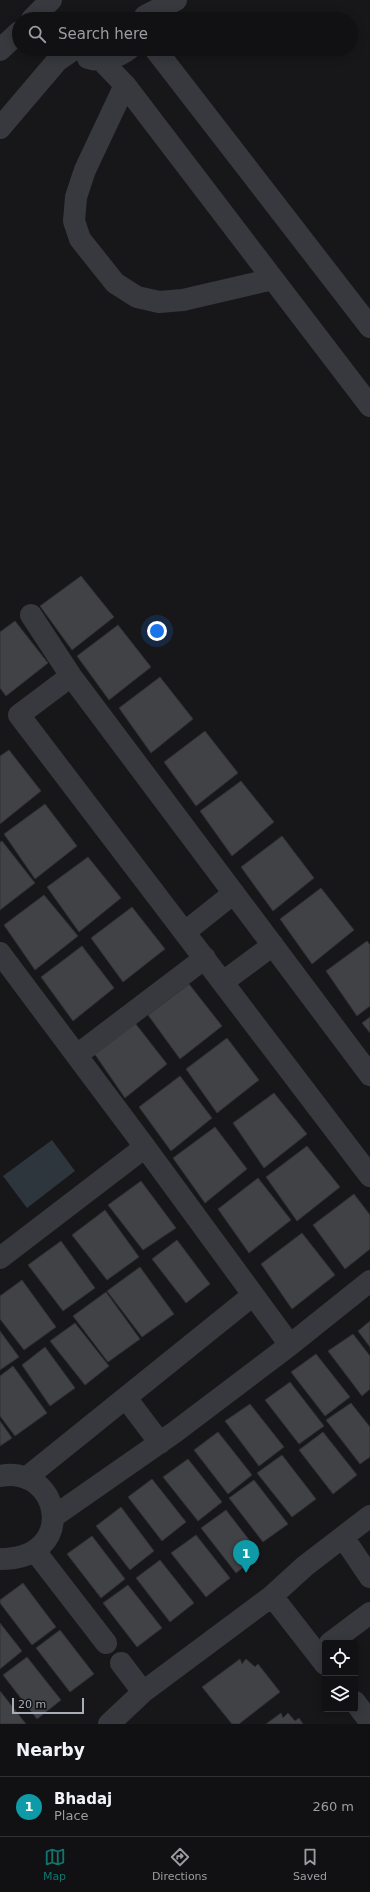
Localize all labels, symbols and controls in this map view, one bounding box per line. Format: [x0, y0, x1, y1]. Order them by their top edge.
search box [12, 12, 358, 56]
icon: search [26, 23, 48, 45]
text: Search here [58, 25, 148, 43]
your location [147, 621, 167, 641]
pin: 1 [233, 1540, 259, 1573]
map controls [322, 1640, 358, 1712]
button: locate [322, 1640, 358, 1676]
button: layers [322, 1676, 358, 1712]
scale bar [12, 1696, 84, 1715]
text: 20 m [18, 1698, 46, 1711]
text: Nearby [16, 1740, 85, 1760]
text: Bhadaj [54, 1790, 112, 1808]
text: 1 [24, 1799, 34, 1814]
text: 260 m [312, 1799, 354, 1814]
text: Place [54, 1808, 89, 1823]
tab: Map [43, 1846, 66, 1883]
tab: Directions [152, 1846, 207, 1883]
tab: Saved [293, 1846, 327, 1883]

